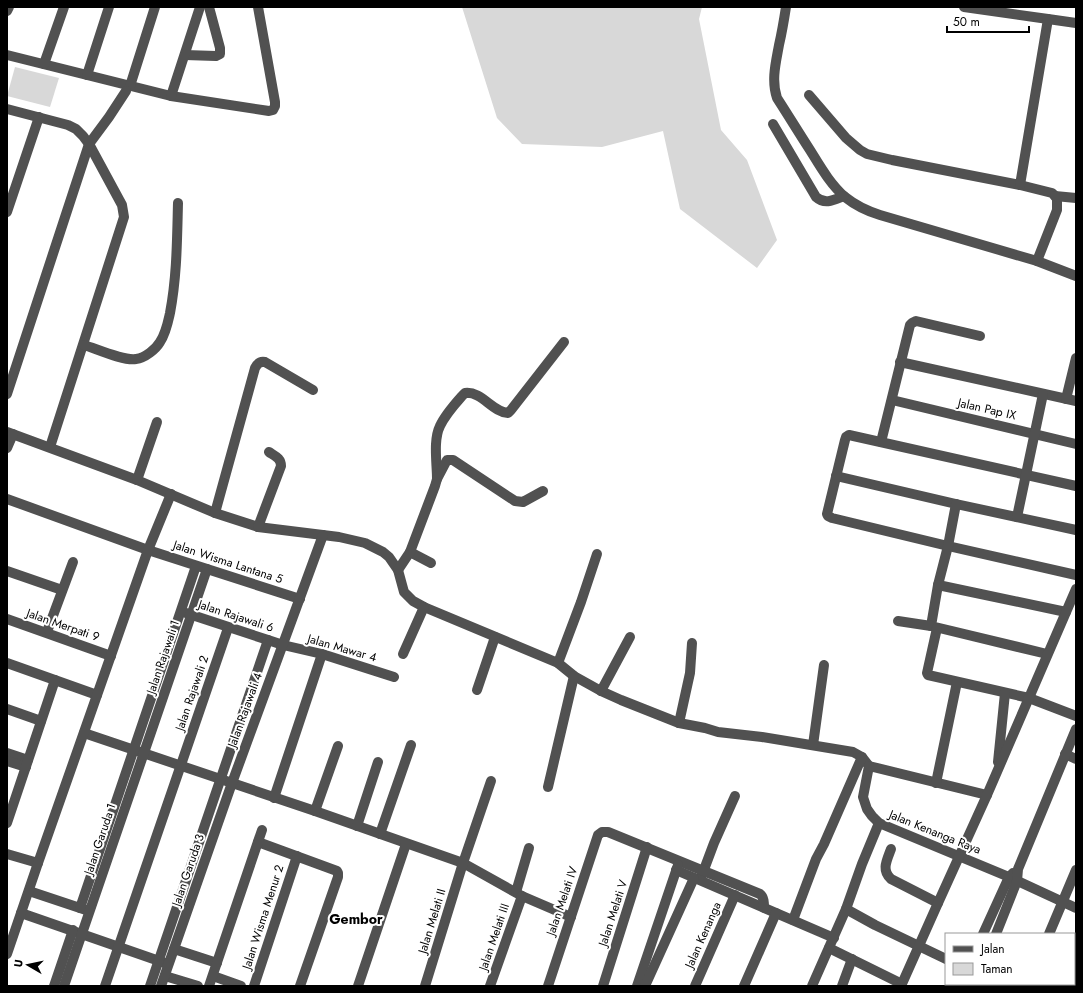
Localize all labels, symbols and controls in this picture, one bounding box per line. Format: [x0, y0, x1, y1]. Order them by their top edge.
scale bar [947, 8, 1029, 34]
text: 50 m [953, 13, 980, 31]
street label: Jalan Pap IX [954, 393, 1018, 424]
street label: Jalan Wisma Lantana 5 [169, 535, 285, 588]
street label: Jalan Rajawali 6 [194, 595, 276, 637]
street label: Jalan Merpati 9 [22, 603, 102, 646]
street label: Jalan Rajawali 1 [141, 618, 184, 698]
street label: Jalan Mawar 4 [303, 629, 379, 666]
street label: Jalan Rajawali 2 [170, 653, 213, 735]
street label: Jalan Rajawali 4 [222, 670, 267, 752]
street label: Jalan Garuda 1 [79, 801, 121, 879]
street label: Jalan Kenanga Raya [884, 805, 984, 859]
street label: Jalan Garuda 3 [167, 831, 209, 910]
street label: Jalan Wisma Menur 2 [237, 862, 288, 973]
street label: Jalan Melati IV [541, 864, 582, 940]
street label: Jalan Melati V [593, 877, 632, 951]
street label: Jalan Melati II [413, 886, 450, 958]
street label: Jalan Kenanga [680, 899, 726, 973]
street label: Jalan Melati III [473, 901, 514, 975]
district label: Gembor [329, 909, 383, 929]
legend [945, 933, 1075, 985]
text: Jalan [979, 940, 1004, 958]
north arrow [8, 945, 48, 985]
text: U [10, 958, 27, 968]
text: Taman [981, 960, 1013, 978]

